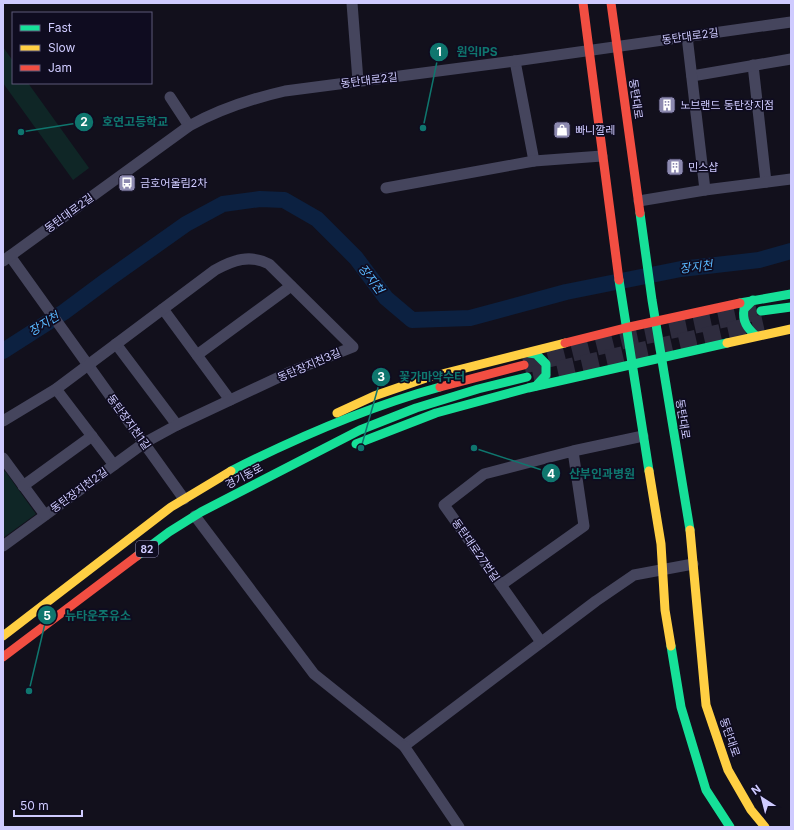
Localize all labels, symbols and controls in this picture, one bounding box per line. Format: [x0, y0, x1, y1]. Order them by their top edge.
legend [12, 12, 152, 84]
text: Fast [48, 20, 72, 35]
street label: 동탄대로2길 [661, 25, 719, 47]
text: Slow [48, 40, 76, 55]
callout: 원익IPS [429, 40, 506, 64]
text: 1 [436, 44, 442, 59]
text: 원익IPS [456, 44, 498, 59]
text: Jam [48, 60, 72, 75]
street label: 동탄대로2길 [340, 70, 398, 90]
street label: 동탄대로 [626, 78, 646, 120]
building icon: 노브랜드 동탄장지점 [657, 95, 677, 115]
place label: 노브랜드 동탄장지점 [680, 98, 774, 112]
callout: 호연고등학교 [74, 110, 177, 134]
text: 2 [80, 114, 88, 129]
text: 호연고등학교 [102, 114, 168, 129]
shop icon: 빠니깔레 [552, 120, 572, 140]
place label: 빠니깔레 [575, 123, 615, 137]
building icon: 민스샵 [665, 157, 685, 177]
place label: 민스샵 [688, 160, 718, 174]
bus stop icon: 금호어울림2차 [117, 173, 137, 193]
place label: 금호어울림2차 [140, 176, 207, 190]
street label: 동탄대로2길 [42, 190, 96, 236]
water label: 장지천 [679, 257, 715, 276]
water label: 장지천 [355, 261, 389, 298]
water label: 장지천 [26, 307, 63, 339]
street label: 동탄장지천3길 [275, 345, 343, 385]
callout: 꽃가마약수터 [371, 365, 473, 389]
text: 3 [377, 369, 385, 384]
text: 꽃가마약수터 [399, 369, 465, 384]
street label: 동탄장지천1길 [104, 392, 154, 452]
street label: 동탄대로 [673, 398, 693, 440]
street label: 경기동로 [223, 460, 265, 492]
callout: 산부인과병원 [541, 461, 643, 485]
street label: 동탄장지천2길 [48, 465, 110, 515]
text: 4 [547, 466, 555, 481]
text: 산부인과병원 [569, 466, 635, 481]
street label: 동탄대로27번길 [449, 516, 503, 584]
road number: 82 [136, 541, 158, 557]
callout: 뉴타운주유소 [37, 603, 139, 627]
text: 5 [43, 608, 51, 623]
text: 뉴타운주유소 [65, 608, 131, 623]
street label: 동탄대로 [717, 716, 743, 758]
north arrow [742, 778, 782, 818]
text: N [749, 782, 764, 798]
scale bar [14, 792, 82, 818]
text: 50 m [20, 798, 49, 813]

